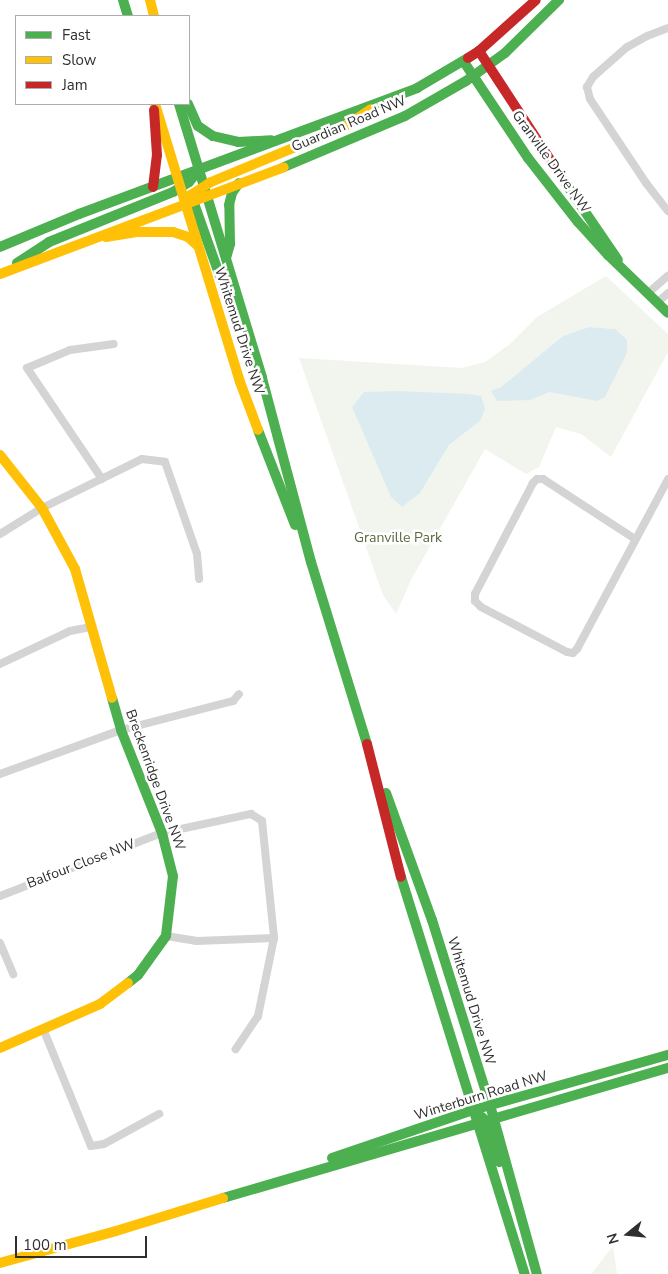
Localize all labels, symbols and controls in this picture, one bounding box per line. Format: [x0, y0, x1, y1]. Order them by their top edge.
legend [15, 15, 190, 105]
text: Fast [62, 25, 90, 45]
text: Slow [62, 50, 96, 70]
text: Jam [62, 75, 88, 95]
street label: Guardian Road NW [289, 92, 409, 156]
street label: Granville Drive NW [508, 107, 594, 217]
street label: Whitemud Drive NW [210, 265, 268, 397]
park label: Granville Park [354, 530, 442, 546]
street label: Breckenridge Drive NW [122, 707, 188, 853]
street label: Balfour Close NW [25, 836, 137, 892]
street label: Whitemud Drive NW [444, 935, 498, 1067]
street label: Winterburn Road NW [412, 1068, 550, 1124]
north arrow [603, 1209, 653, 1259]
scale bar [18, 1226, 150, 1258]
text: N [603, 1231, 624, 1246]
text: 100 m [23, 1235, 67, 1255]

